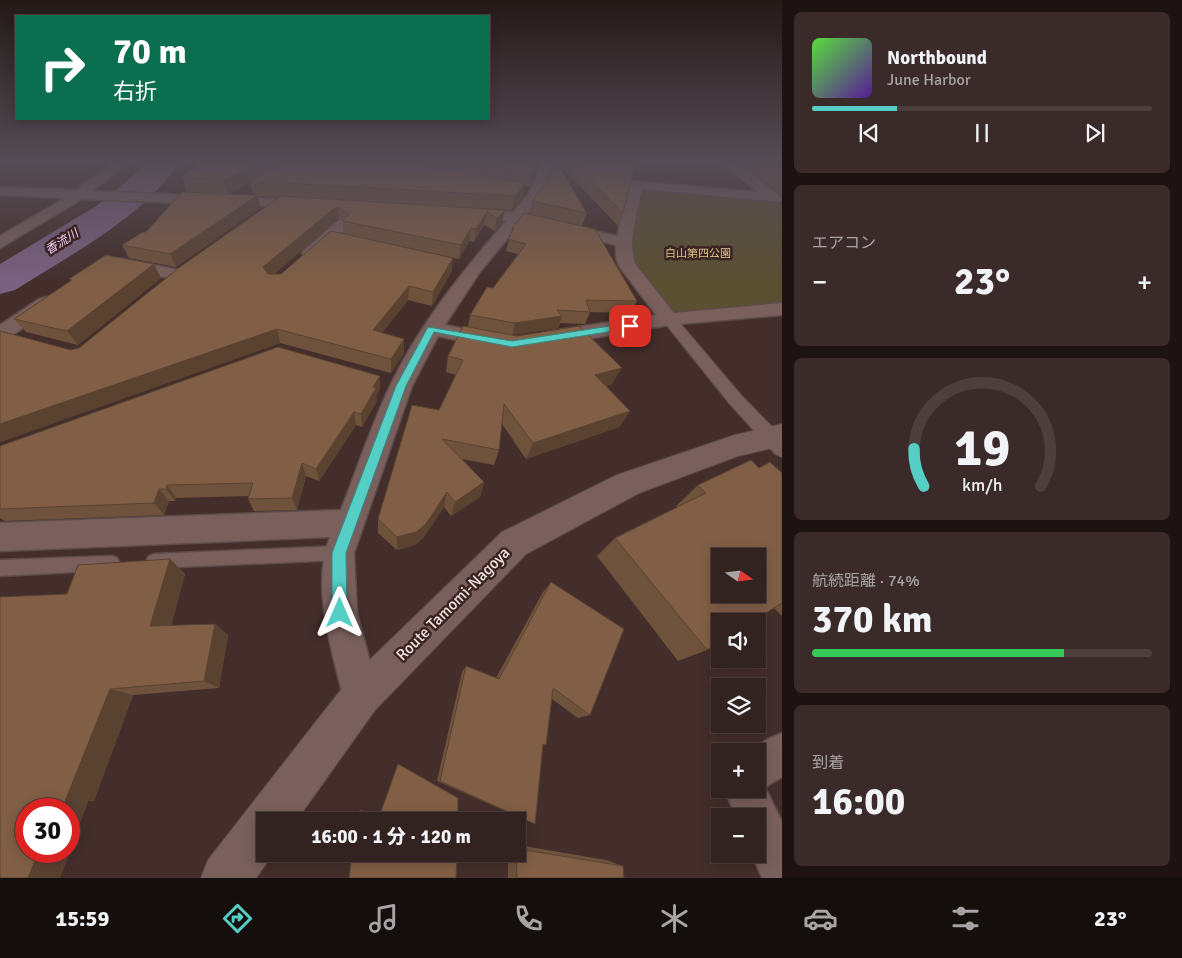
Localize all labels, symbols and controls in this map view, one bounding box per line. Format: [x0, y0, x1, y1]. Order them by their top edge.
text: 70 m [113, 30, 187, 73]
icon: right [30, 35, 95, 100]
text: Northbound [887, 46, 987, 70]
text: June Harbor [887, 70, 971, 90]
text: 右折 [113, 78, 157, 105]
icon: previous [855, 119, 883, 147]
icon: pause [968, 119, 996, 147]
icon: next [1081, 119, 1109, 147]
water label: 香流川 [43, 225, 83, 258]
text: エアコン [812, 233, 876, 253]
park label: 白山第四公園 [665, 247, 731, 260]
text: 23° [954, 258, 1010, 305]
text: − [812, 265, 827, 299]
text: + [1137, 265, 1152, 299]
pin [609, 305, 651, 347]
icon: arrive [616, 312, 644, 340]
text: 19 [954, 416, 1010, 480]
text: km/h [962, 474, 1002, 496]
street label: Route Tamomi-Nagoya [392, 543, 514, 665]
north arrow [711, 548, 766, 602]
map controls [711, 548, 766, 863]
text: 航続距離 · 74% [812, 571, 920, 591]
position arrow [313, 586, 365, 638]
text: 370 km [812, 596, 933, 643]
button: sound [711, 613, 766, 668]
button: layers [711, 678, 766, 733]
button: + [711, 743, 766, 798]
text: 到着 [812, 753, 844, 773]
text: 16:00 [812, 778, 905, 825]
speed limit sign: 30 [15, 798, 80, 863]
button: − [711, 808, 766, 863]
text: 16:00 · 1 分 · 120 m [311, 825, 471, 849]
icon: directions [220, 901, 255, 936]
icon: music [366, 901, 401, 936]
icon: phone [511, 901, 546, 936]
icon: climate [657, 901, 692, 936]
icon: car [803, 901, 838, 936]
icon: filters [948, 901, 983, 936]
text: 15:59 [55, 905, 109, 932]
text: 23° [1094, 905, 1127, 932]

